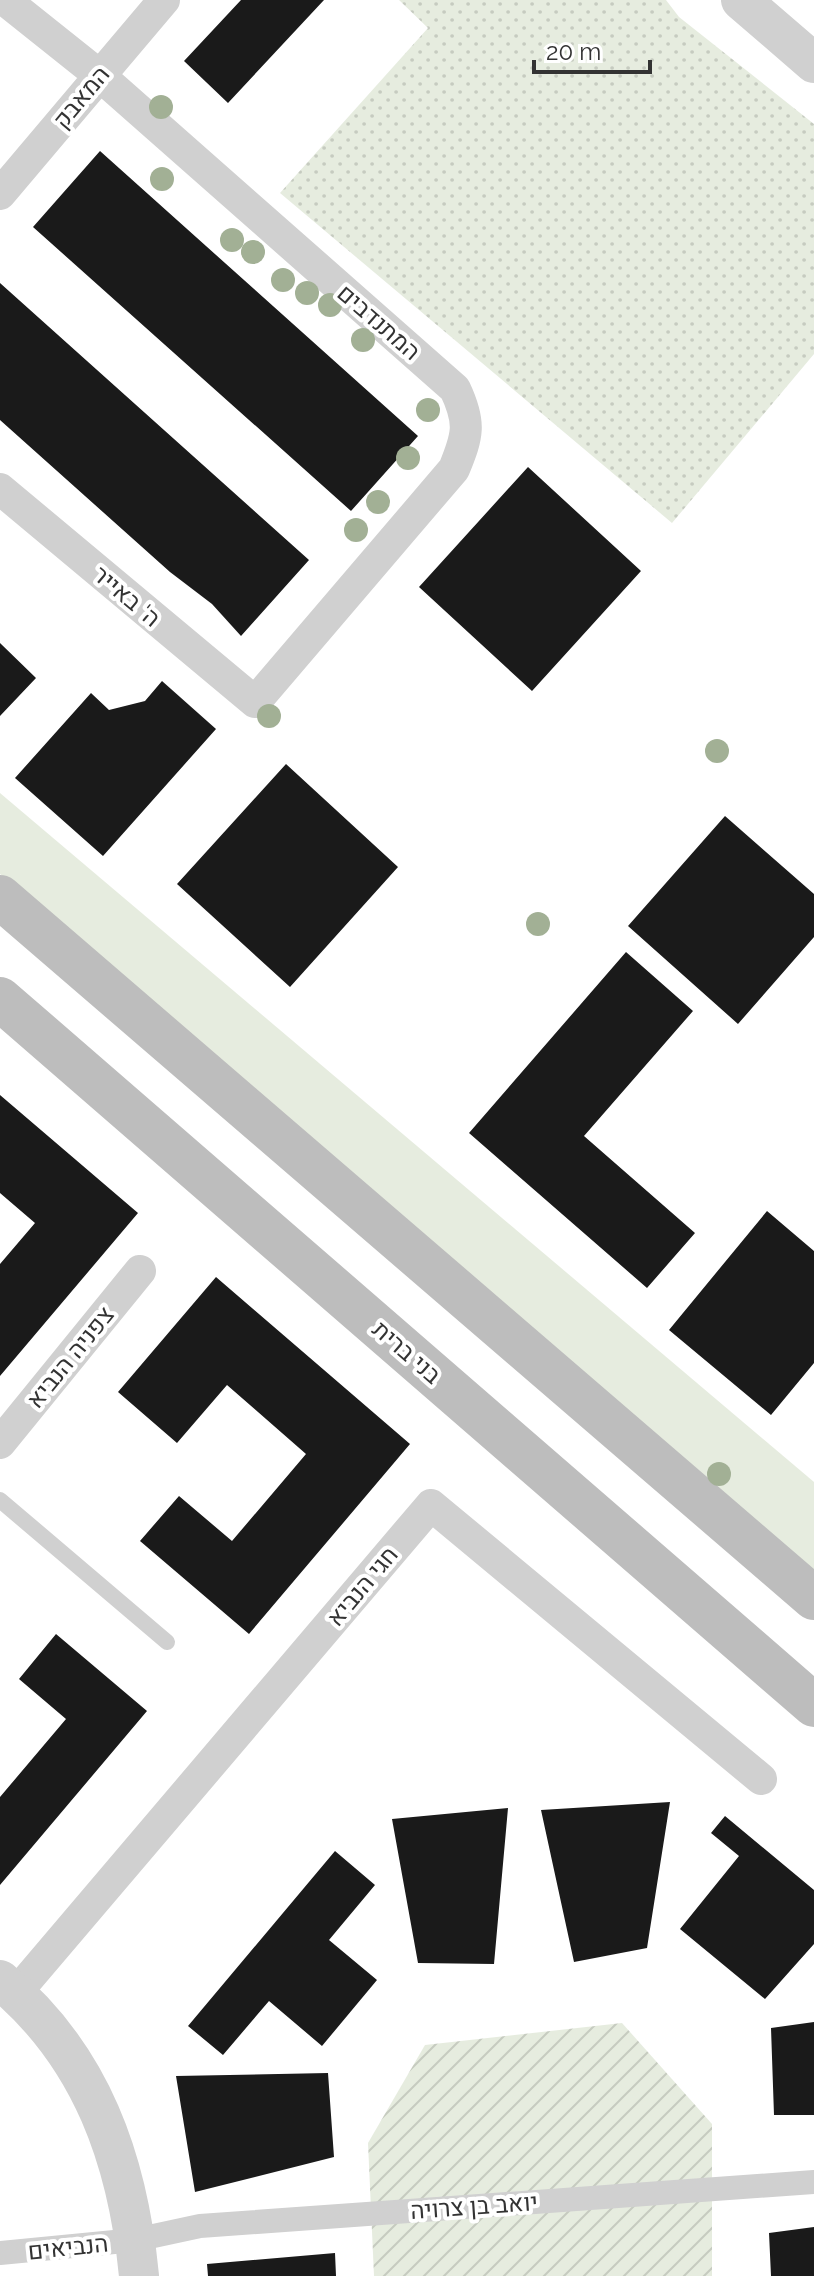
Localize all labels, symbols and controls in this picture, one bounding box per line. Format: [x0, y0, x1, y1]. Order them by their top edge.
scale bar [534, 24, 650, 74]
text: 20 m [546, 37, 601, 66]
street label: המאבק [47, 60, 115, 134]
street label: המתנדבים [332, 278, 426, 366]
street label: ה' באייר [87, 559, 167, 633]
street label: צפניה הנביא [20, 1300, 120, 1414]
street label: בני ברית [367, 1314, 447, 1390]
street label: חגי הנביא [320, 1540, 404, 1632]
street label: יואב בן צרויה [409, 2187, 539, 2225]
street label: הנביאים [26, 2228, 110, 2266]

